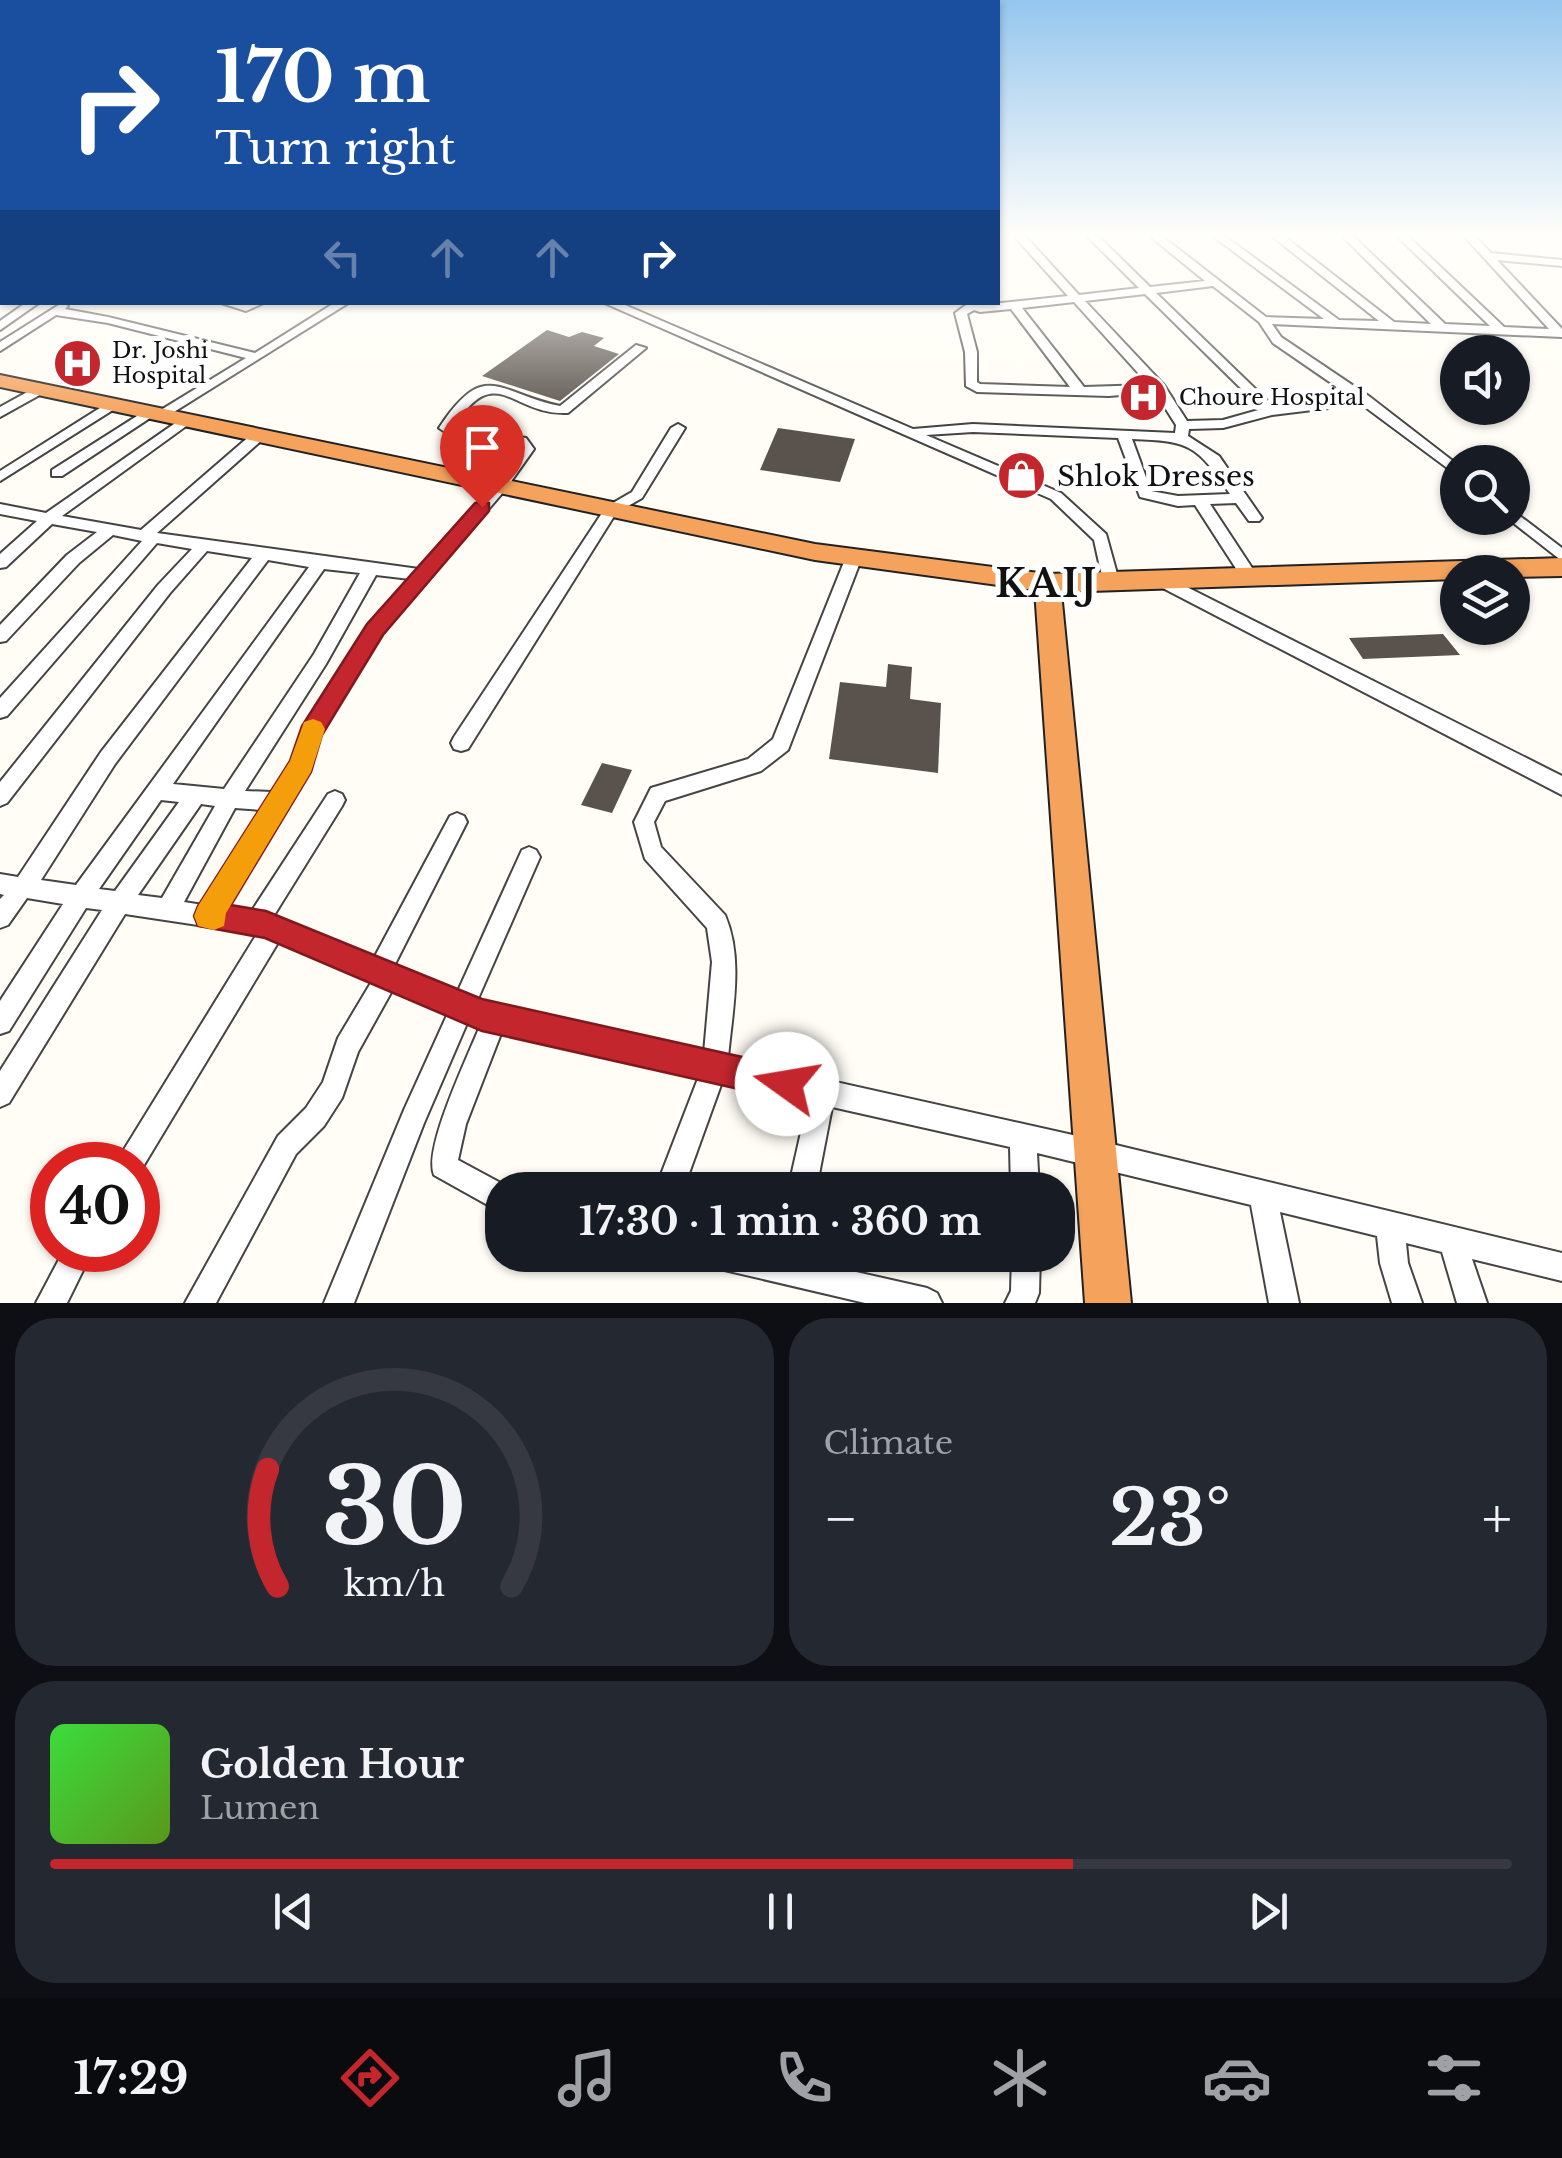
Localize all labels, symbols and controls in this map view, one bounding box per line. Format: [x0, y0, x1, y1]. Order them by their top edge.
text: 170 m [215, 34, 431, 121]
icon: right [50, 40, 180, 170]
text: Turn right [215, 120, 456, 176]
icon: left [315, 230, 370, 285]
icon: ahead [420, 230, 475, 285]
icon: ahead [525, 230, 580, 285]
icon: right [630, 230, 685, 285]
map controls [1440, 335, 1530, 645]
button: sound [1440, 335, 1530, 425]
hospital icon: Dr. Joshi Hospital [51, 337, 103, 389]
place label: Dr. Joshi Hospital [112, 337, 209, 389]
hospital icon: Choure Hospital [1118, 371, 1170, 423]
place label: Choure Hospital [1179, 384, 1364, 411]
pin [440, 405, 525, 508]
icon: arrive [455, 420, 510, 475]
button: search [1440, 445, 1530, 535]
shop icon: Shlok Dresses [996, 450, 1048, 502]
place label: Shlok Dresses [1057, 459, 1255, 494]
button: layers [1440, 555, 1530, 645]
district label: KAIJ [995, 560, 1099, 607]
position arrow [735, 1032, 839, 1136]
speed limit sign: 40 [30, 1142, 160, 1272]
text: 17:30 · 1 min · 360 m [579, 1198, 981, 1245]
text: Climate [824, 1423, 953, 1463]
text: 30 [322, 1443, 467, 1572]
text: 23° [1109, 1472, 1231, 1565]
text: − [824, 1485, 858, 1553]
text: + [1482, 1485, 1512, 1553]
text: km/h [344, 1561, 445, 1606]
text: Golden Hour [200, 1741, 464, 1788]
text: Lumen [200, 1788, 319, 1828]
icon: previous [266, 1884, 321, 1939]
icon: pause [753, 1884, 808, 1939]
icon: next [1241, 1884, 1296, 1939]
icon: directions [335, 2043, 405, 2113]
icon: music [552, 2043, 622, 2113]
icon: phone [769, 2043, 839, 2113]
icon: climate [985, 2043, 1055, 2113]
icon: car [1202, 2043, 1272, 2113]
icon: filters [1419, 2043, 1489, 2113]
text: 17:29 [73, 2050, 189, 2106]

